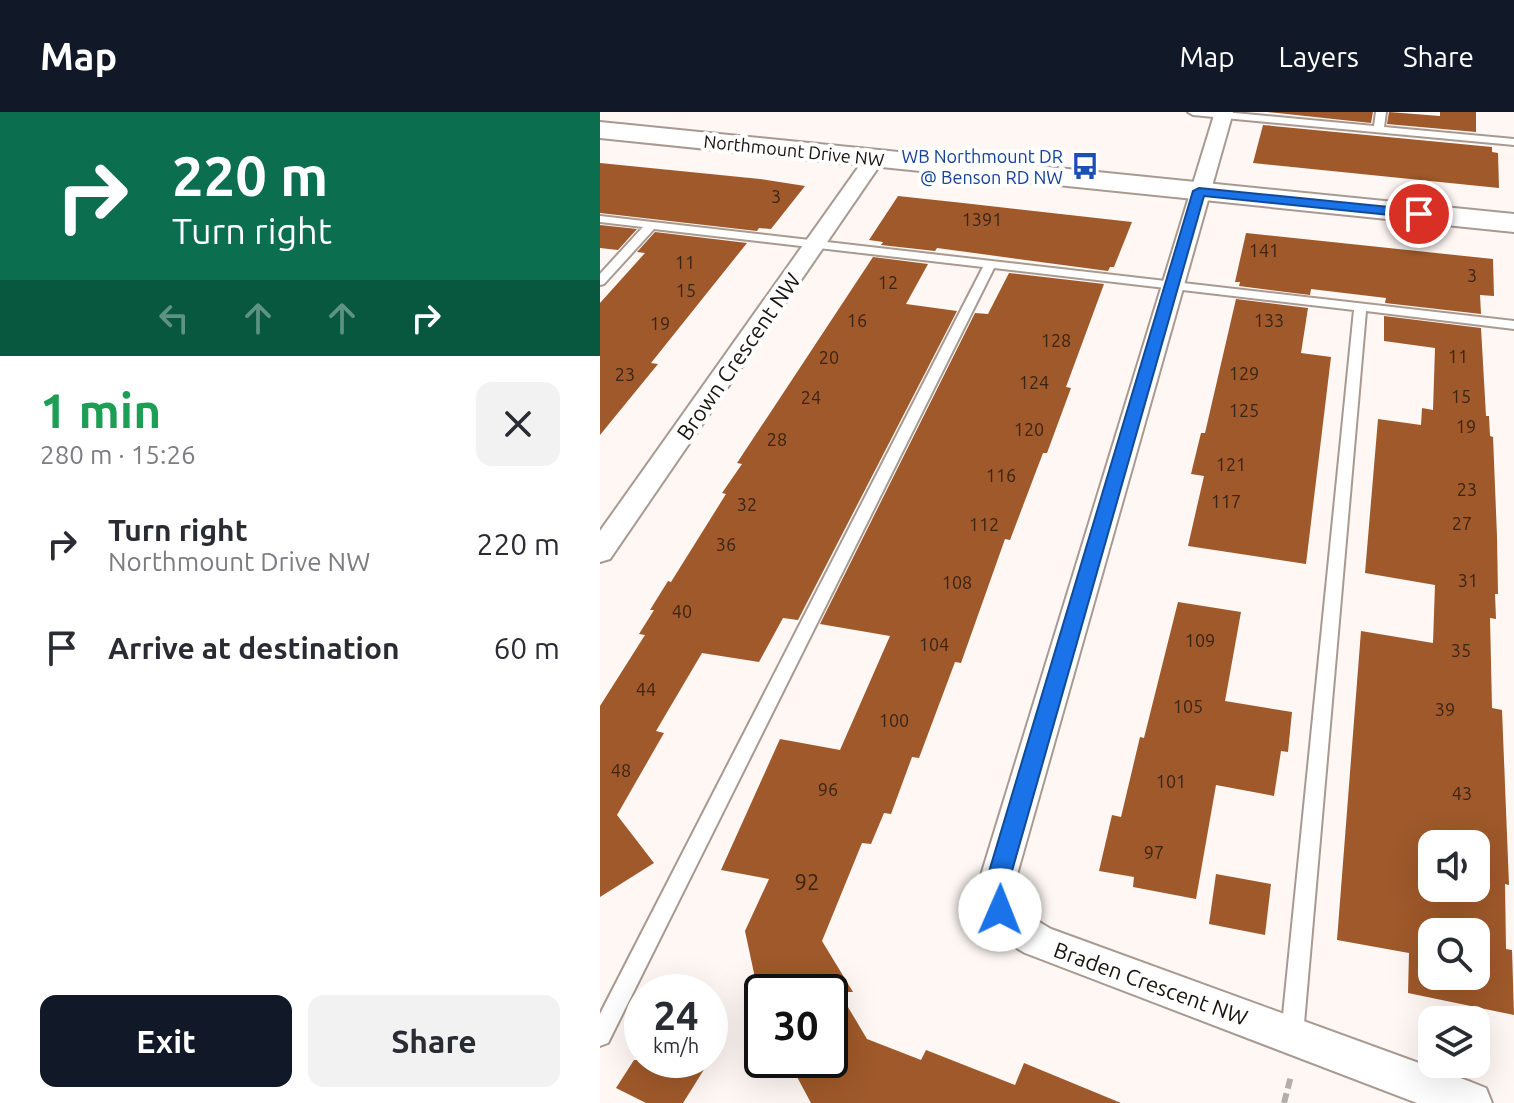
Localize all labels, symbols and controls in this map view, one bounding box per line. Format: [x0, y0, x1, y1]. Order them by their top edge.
text: Map [40, 35, 117, 77]
text: Map [1179, 41, 1235, 72]
text: Layers [1279, 41, 1359, 72]
text: Share [1403, 41, 1474, 72]
street label: Northmount Drive NW [703, 131, 886, 169]
icon: right [40, 144, 144, 248]
text: 220 m [172, 144, 328, 207]
place label: WB Northmount DR @ Benson RD NW [902, 146, 1063, 187]
bus stop icon: WB Northmount DR @ Benson RD NW [1070, 151, 1100, 181]
pin [1385, 180, 1453, 248]
house number: 3 [771, 186, 781, 206]
icon: arrive [1397, 192, 1441, 236]
house number: 1391 [962, 209, 1002, 229]
text: Turn right [172, 210, 332, 251]
house number: 141 [1249, 240, 1279, 260]
house number: 11 [675, 252, 695, 272]
house number: 3 [1467, 265, 1477, 285]
street label: Brown Crescent NW [671, 268, 805, 444]
house number: 12 [878, 272, 898, 292]
house number: 15 [676, 280, 696, 300]
icon: left [152, 296, 196, 340]
icon: ahead [236, 296, 280, 340]
icon: ahead [320, 296, 364, 340]
icon: right [404, 296, 448, 340]
house number: 16 [847, 310, 867, 330]
house number: 133 [1254, 310, 1284, 330]
house number: 19 [650, 313, 670, 333]
house number: 128 [1041, 330, 1071, 350]
house number: 11 [1448, 346, 1468, 366]
house number: 20 [819, 347, 839, 367]
house number: 129 [1229, 363, 1259, 383]
house number: 23 [615, 364, 635, 384]
house number: 124 [1019, 372, 1049, 392]
button: close [476, 382, 560, 466]
text: 1 min [40, 383, 161, 437]
house number: 15 [1451, 386, 1471, 406]
house number: 24 [801, 387, 821, 407]
house number: 125 [1229, 400, 1259, 420]
house number: 19 [1456, 416, 1476, 436]
house number: 120 [1014, 419, 1044, 439]
house number: 28 [767, 429, 787, 449]
text: 280 m · 15:26 [40, 440, 196, 469]
house number: 121 [1216, 454, 1246, 474]
house number: 116 [986, 465, 1016, 485]
house number: 23 [1457, 479, 1477, 499]
house number: 117 [1211, 491, 1241, 511]
house number: 32 [737, 494, 757, 514]
text: Turn right [108, 513, 248, 547]
house number: 27 [1452, 513, 1472, 533]
house number: 112 [969, 514, 999, 534]
icon: right [40, 522, 84, 566]
text: 220 m [476, 527, 560, 561]
house number: 36 [716, 534, 736, 554]
text: Northmount Drive NW [108, 547, 370, 576]
house number: 31 [1458, 570, 1478, 590]
house number: 108 [942, 572, 972, 592]
house number: 40 [672, 601, 692, 621]
icon: arrive [40, 626, 84, 670]
house number: 109 [1185, 630, 1215, 650]
text: Arrive at destination [108, 631, 400, 665]
text: 60 m [493, 631, 560, 665]
house number: 104 [919, 634, 949, 654]
house number: 35 [1451, 640, 1471, 660]
house number: 44 [636, 679, 656, 699]
house number: 105 [1173, 696, 1203, 716]
house number: 39 [1435, 699, 1455, 719]
house number: 100 [879, 710, 909, 730]
house number: 48 [611, 760, 631, 780]
house number: 101 [1156, 771, 1186, 791]
house number: 96 [818, 779, 838, 799]
house number: 43 [1452, 783, 1472, 803]
map controls [1418, 830, 1490, 1078]
button: sound [1418, 830, 1490, 902]
house number: 97 [1144, 842, 1164, 862]
position arrow [958, 868, 1042, 952]
house number: 92 [795, 869, 819, 894]
button: search [1418, 918, 1490, 990]
street label: Braden Crescent NW [1051, 936, 1251, 1030]
speed limit sign: 30 [744, 974, 848, 1078]
text: 24 [653, 993, 699, 1038]
button: Exit [40, 995, 292, 1087]
button: Share [308, 995, 560, 1087]
button: layers [1418, 1006, 1490, 1078]
text: km/h [653, 1034, 699, 1057]

